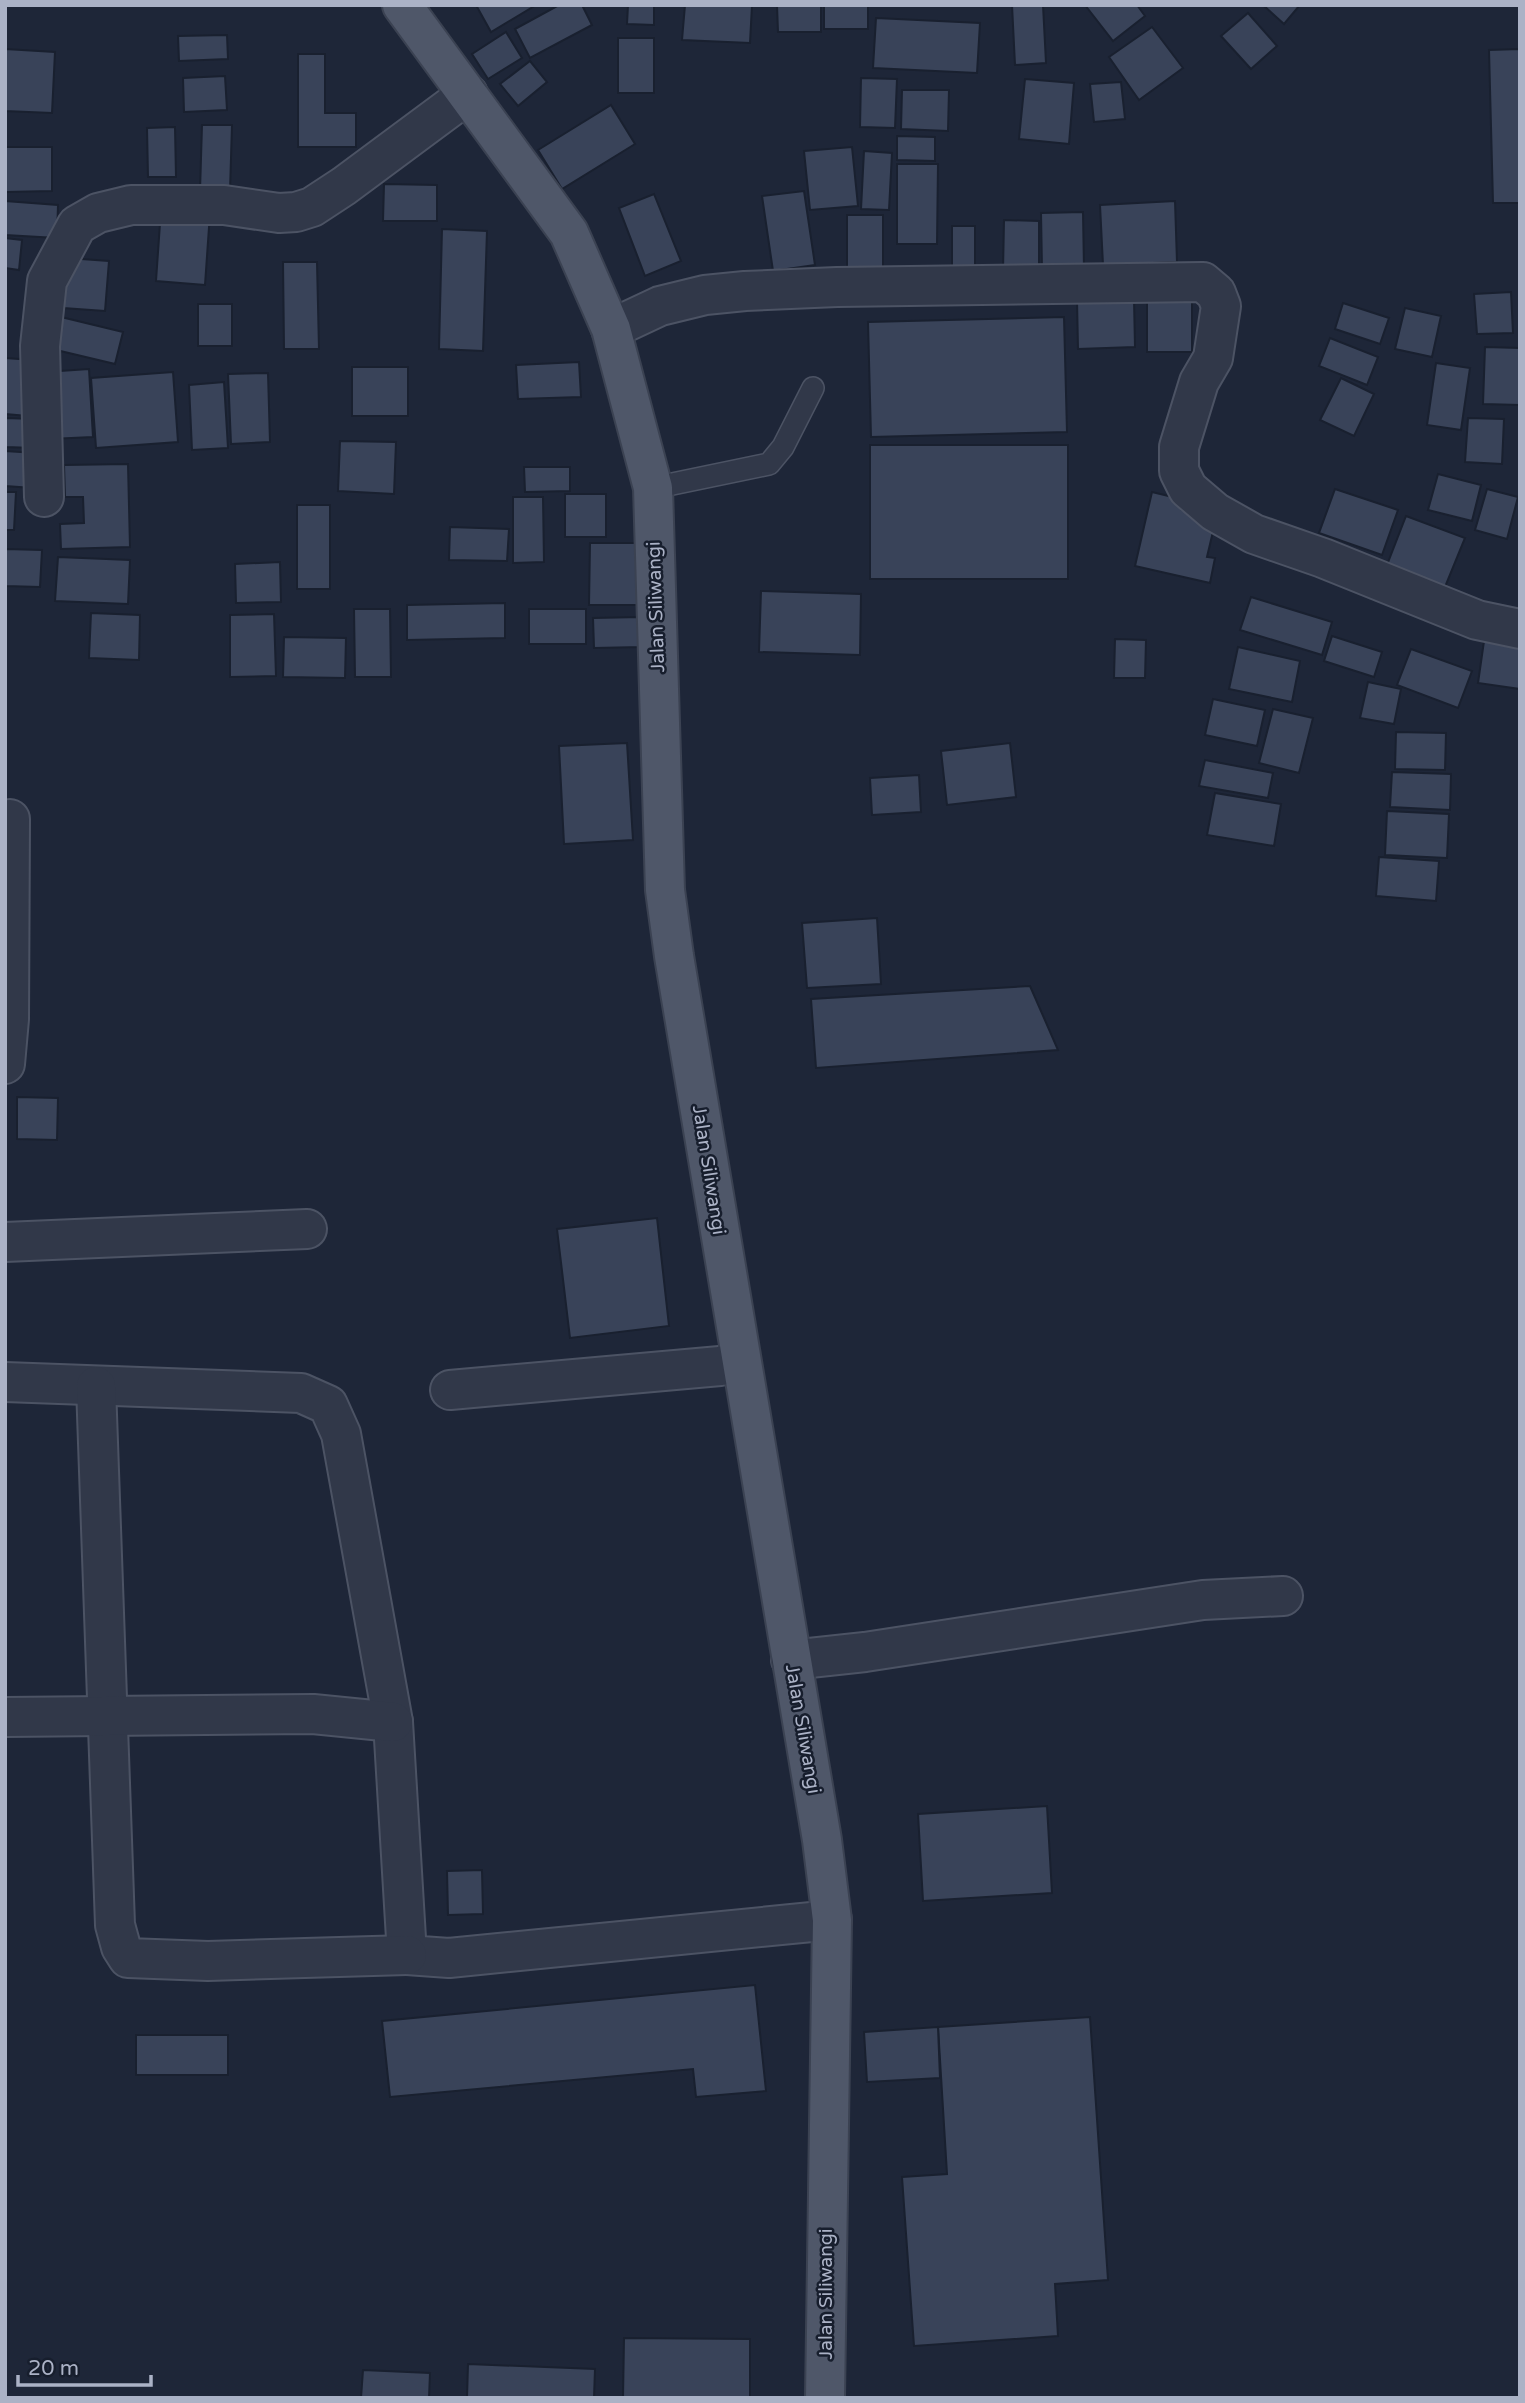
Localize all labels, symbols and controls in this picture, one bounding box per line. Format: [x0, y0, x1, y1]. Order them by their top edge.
street label: Jalan Siliwangi [643, 541, 669, 673]
street label: Jalan Siliwangi [688, 1104, 730, 1236]
street label: Jalan Siliwangi [781, 1663, 825, 1795]
street label: Jalan Siliwangi [815, 2228, 837, 2360]
scale bar [18, 2344, 150, 2388]
text: 20 m [28, 2356, 79, 2381]

